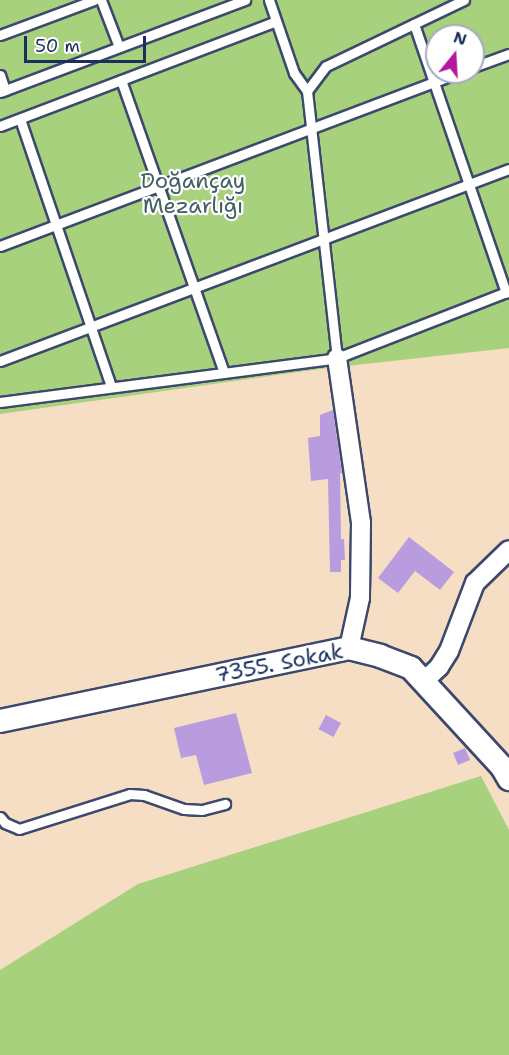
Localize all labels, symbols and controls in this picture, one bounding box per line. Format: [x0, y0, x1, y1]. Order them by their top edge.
scale bar [27, 24, 148, 62]
north arrow [425, 24, 485, 84]
text: N [451, 26, 469, 50]
text: 50 m [35, 34, 80, 58]
park label: Doğançay Mezarlığı [141, 167, 245, 218]
street label: 7355. Sokak [213, 638, 345, 688]

